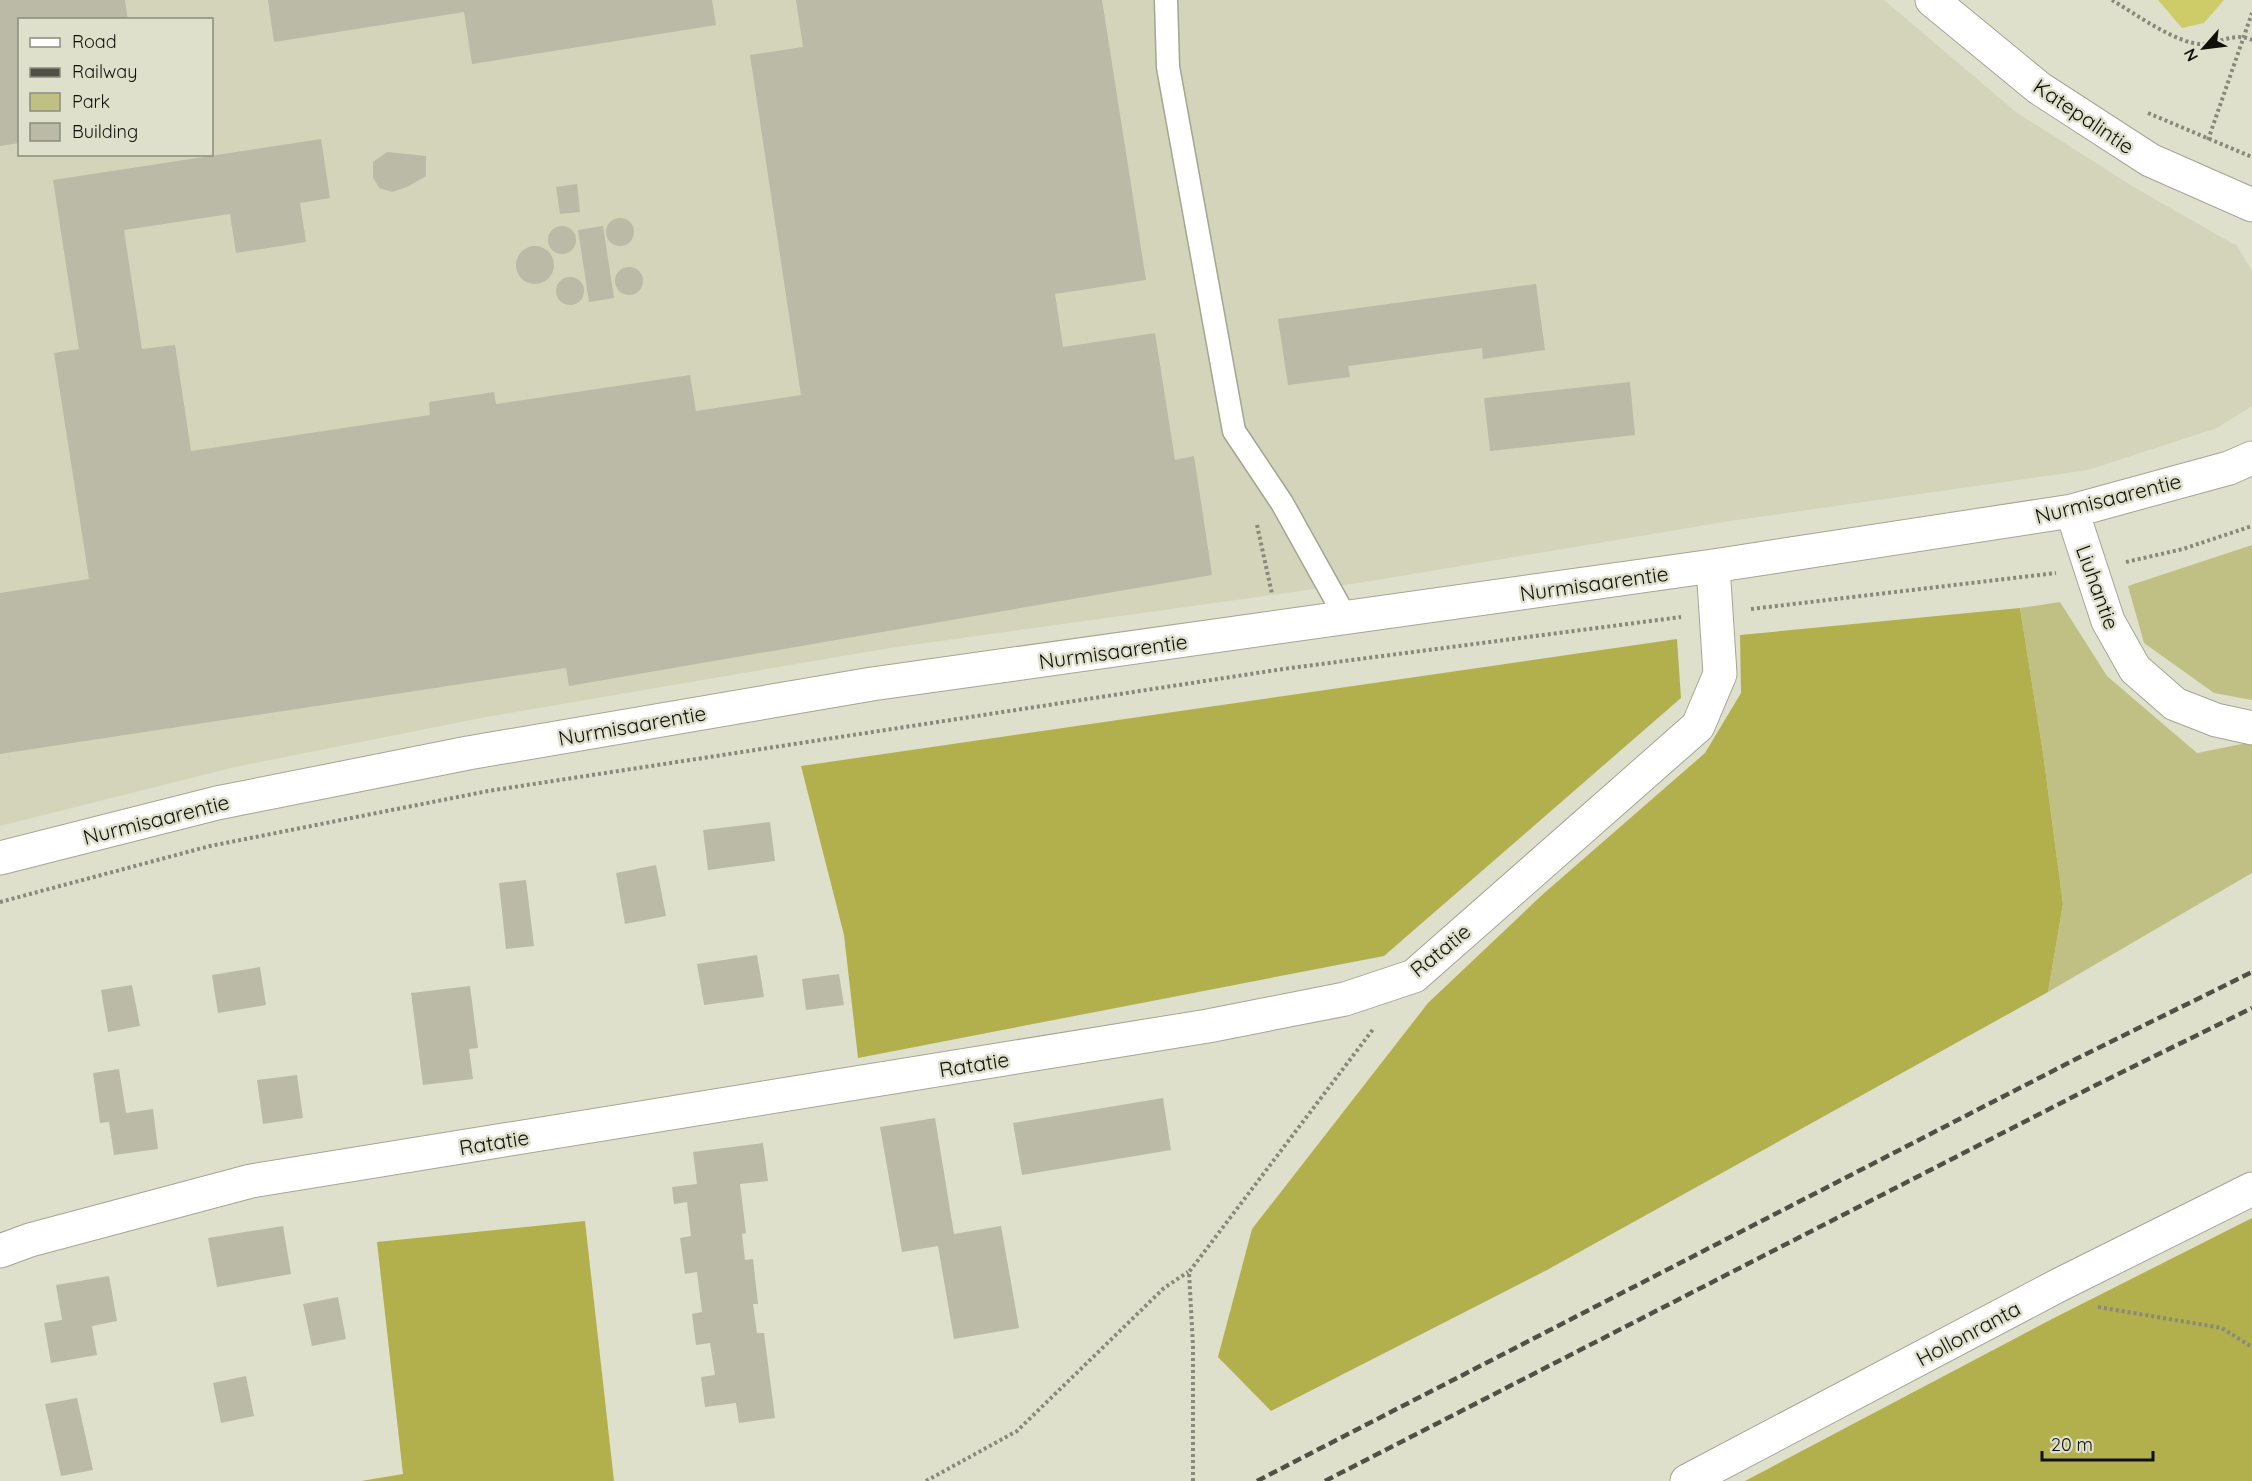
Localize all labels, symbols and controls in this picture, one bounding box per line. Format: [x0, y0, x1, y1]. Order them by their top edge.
legend [18, 18, 213, 156]
north arrow [2174, 18, 2234, 78]
text: Road [72, 30, 117, 53]
text: N [2179, 45, 2202, 65]
text: Railway [72, 60, 138, 83]
street label: Katepalintie [2029, 73, 2139, 159]
text: Park [72, 90, 110, 113]
text: Building [72, 120, 138, 143]
street label: Nurmisaarentie [2032, 467, 2184, 529]
street label: Liuhantie [2071, 541, 2125, 633]
street label: Nurmisaarentie [1518, 560, 1670, 606]
street label: Nurmisaarentie [1037, 628, 1189, 674]
street label: Nurmisaarentie [556, 699, 708, 751]
street label: Nurmisaarentie [80, 788, 232, 850]
street label: Ratatie [1405, 918, 1475, 982]
street label: Ratatie [937, 1046, 1011, 1082]
street label: Ratatie [457, 1124, 531, 1160]
street label: Hollonranta [1911, 1295, 2025, 1371]
scale bar [2042, 1424, 2153, 1462]
text: 20 m [2051, 1433, 2093, 1456]

